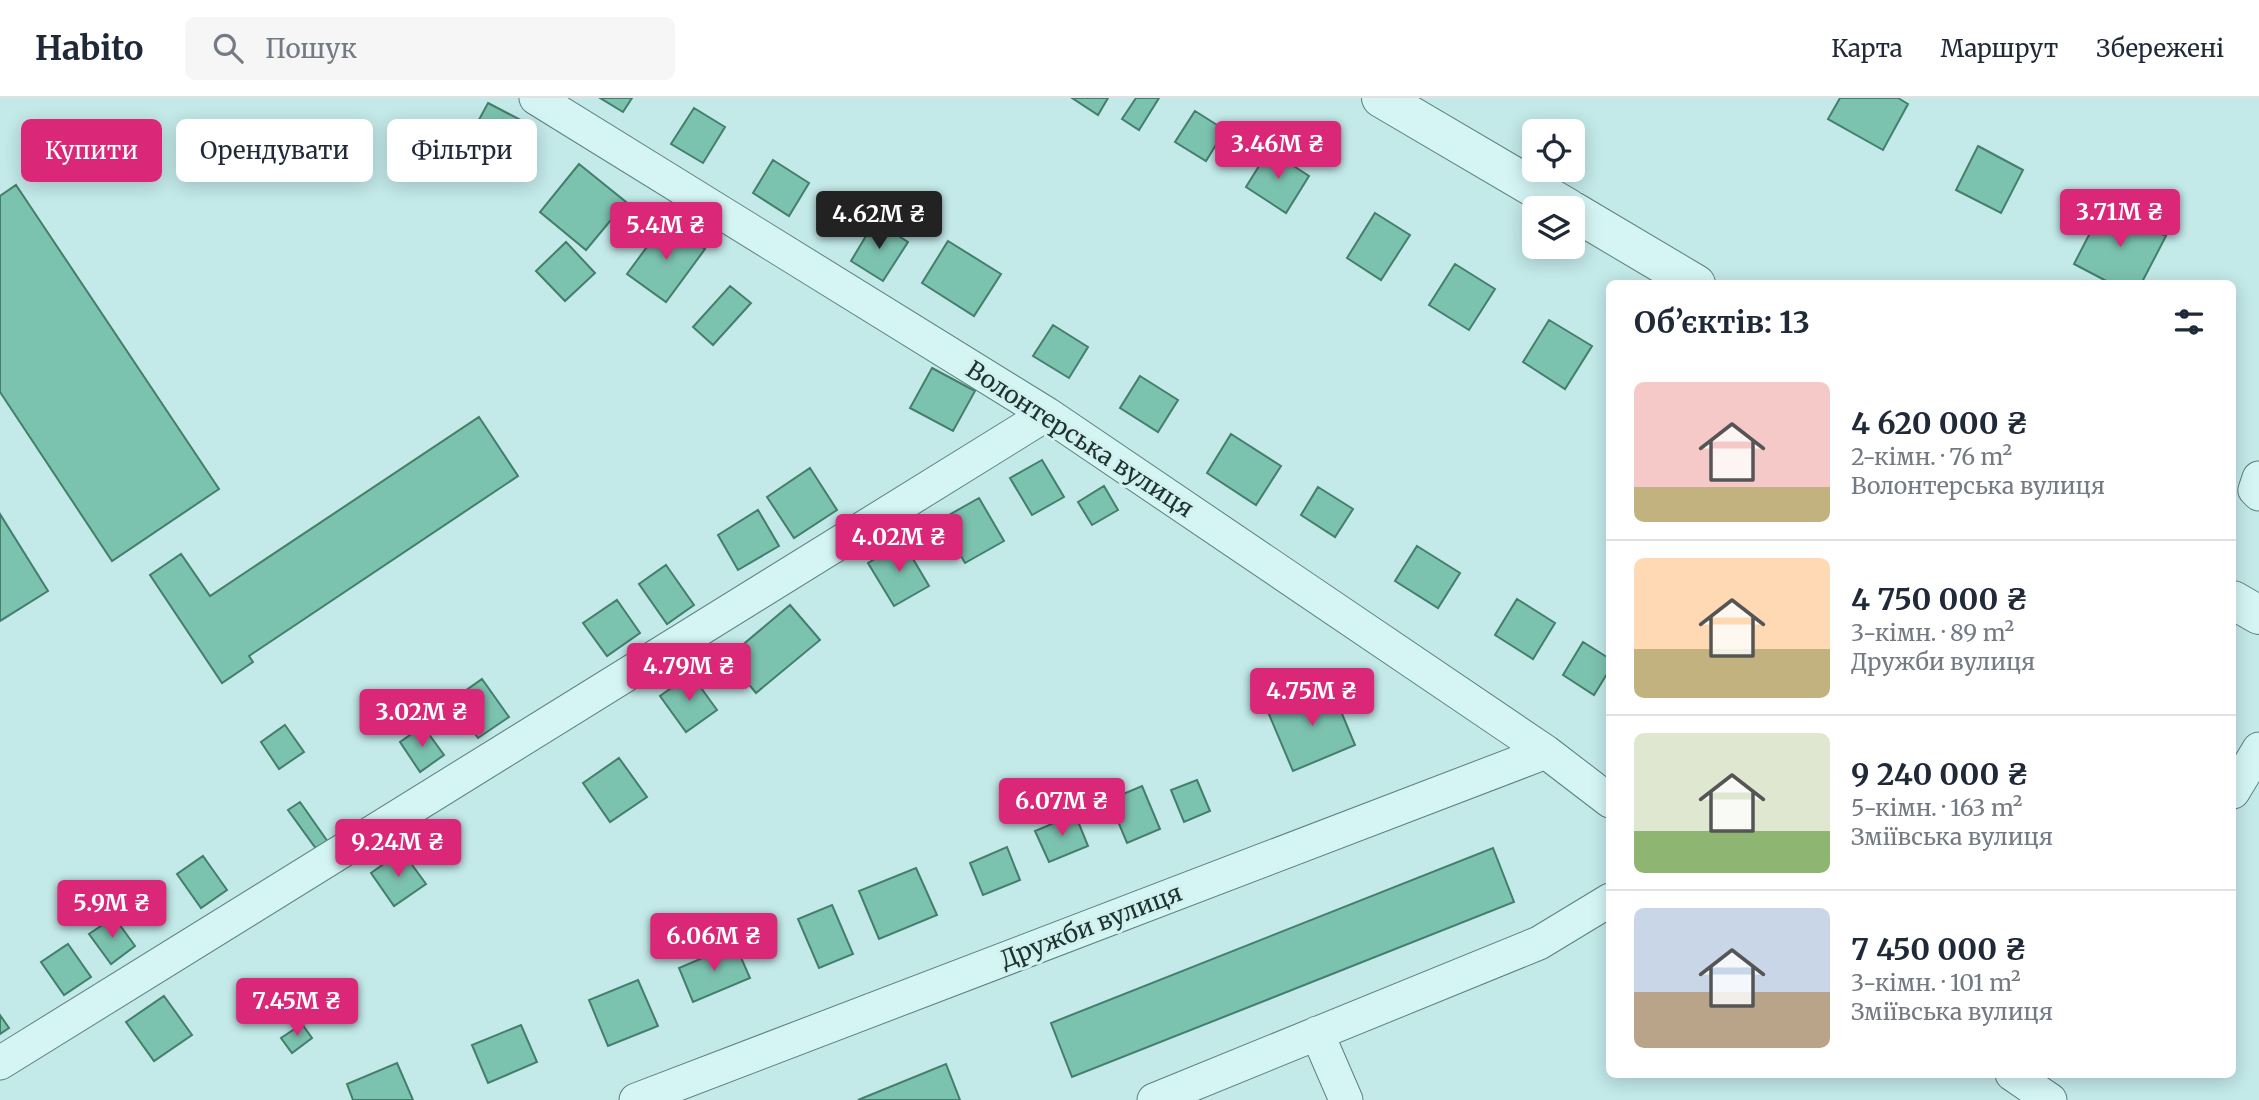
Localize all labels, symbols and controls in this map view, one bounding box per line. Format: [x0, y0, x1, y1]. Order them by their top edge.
search box [185, 17, 675, 80]
text: Habito [35, 28, 143, 69]
icon: search [209, 29, 247, 67]
text: Пошук [265, 32, 357, 65]
text: Карта [1831, 33, 1903, 64]
text: Маршрут [1941, 33, 2058, 64]
text: Збережені [2096, 33, 2224, 64]
chip: Купити [21, 119, 162, 182]
chip: Орендувати [176, 119, 373, 182]
chip: Фільтри [387, 119, 537, 182]
map controls [1522, 119, 1585, 259]
button: locate [1522, 119, 1585, 182]
pin: 3.46M ₴ [1213, 122, 1343, 181]
text: 3.46M ₴ [1231, 129, 1325, 158]
pin: 3.71M ₴ [2055, 190, 2185, 249]
pin: 4.62M ₴ [814, 192, 944, 251]
button: layers [1522, 196, 1585, 259]
text: 3.71M ₴ [2076, 197, 2164, 226]
text: 4.62M ₴ [832, 199, 926, 228]
pin: 5.4M ₴ [609, 202, 723, 262]
text: 5.4M ₴ [626, 210, 706, 239]
text: Об’єктів: 13 [1634, 303, 1810, 341]
icon: filters [2170, 303, 2208, 341]
street label: Волонтерська вулиця [960, 354, 1200, 524]
text: 4 620 000 ₴ [1851, 404, 2029, 442]
icon: home [1690, 410, 1774, 494]
text: 2-кімн. · 76 m² [1851, 442, 2012, 471]
text: Волонтерська вулиця [1851, 471, 2105, 500]
pin: 4.02M ₴ [834, 514, 964, 574]
text: 4.02M ₴ [852, 522, 946, 551]
text: 4 750 000 ₴ [1851, 580, 2028, 618]
icon: home [1690, 586, 1774, 670]
text: 3-кімн. · 89 m² [1851, 618, 2014, 647]
pin: 4.79M ₴ [624, 644, 754, 703]
text: Дружби вулиця [1851, 647, 2035, 676]
text: 4.79M ₴ [643, 651, 735, 680]
pin: 4.75M ₴ [1247, 668, 1377, 728]
text: 4.75M ₴ [1266, 676, 1358, 705]
pin: 3.02M ₴ [357, 690, 487, 749]
text: 3.02M ₴ [376, 697, 468, 726]
text: 9 240 000 ₴ [1851, 755, 2029, 793]
icon: home [1690, 761, 1774, 845]
pin: 6.07M ₴ [997, 778, 1127, 838]
text: 6.07M ₴ [1015, 786, 1109, 815]
text: 5-кімн. · 163 m² [1851, 793, 2022, 822]
pin: 9.24M ₴ [333, 820, 463, 879]
text: Зміївська вулиця [1851, 822, 2053, 851]
text: 9.24M ₴ [351, 827, 445, 856]
street label: Дружби вулиця [996, 877, 1186, 975]
pin: 5.9M ₴ [55, 880, 169, 940]
text: 5.9M ₴ [73, 888, 151, 917]
pin: 6.06M ₴ [649, 914, 779, 973]
text: 6.06M ₴ [666, 921, 762, 950]
text: 7 450 000 ₴ [1851, 930, 2027, 968]
icon: home [1690, 936, 1774, 1020]
text: 3-кімн. · 101 m² [1851, 968, 2021, 997]
pin: 7.45M ₴ [232, 978, 362, 1038]
text: 7.45M ₴ [252, 986, 342, 1015]
text: Зміївська вулиця [1851, 997, 2053, 1026]

